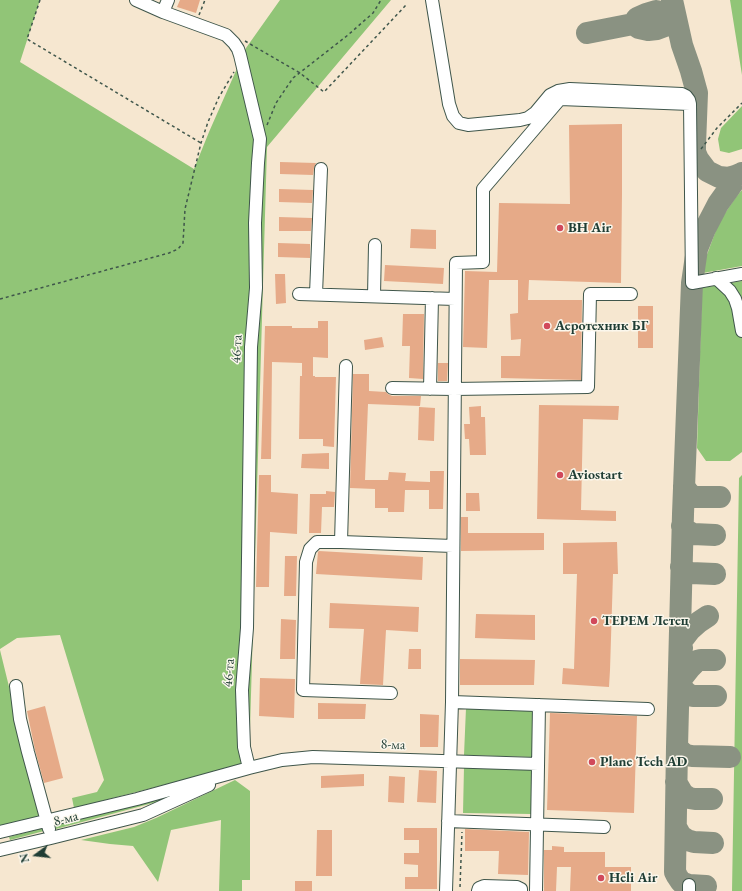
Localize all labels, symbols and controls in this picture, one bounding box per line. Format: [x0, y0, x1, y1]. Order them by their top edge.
place label: BH Air [568, 220, 611, 236]
marker: BH Air [555, 223, 565, 233]
place label: Аеротехник БГ [555, 318, 648, 334]
marker: Аеротехник БГ [542, 321, 552, 331]
street label: 46-та [228, 334, 246, 364]
place label: Aviostart [568, 467, 622, 483]
marker: Aviostart [555, 470, 565, 480]
place label: ТЕРЕМ Летец [602, 613, 689, 629]
marker: ТЕРЕМ Летец [589, 616, 599, 626]
street label: 46-та [220, 658, 238, 688]
street label: 8-ма [380, 736, 406, 754]
place label: Plane Tech AD [600, 754, 687, 770]
marker: Plane Tech AD [587, 757, 597, 767]
street label: 8-ма [52, 808, 80, 830]
north arrow [16, 835, 56, 875]
text: N [16, 852, 32, 864]
place label: Heli Air [609, 870, 657, 886]
marker: Heli Air [596, 873, 606, 883]

